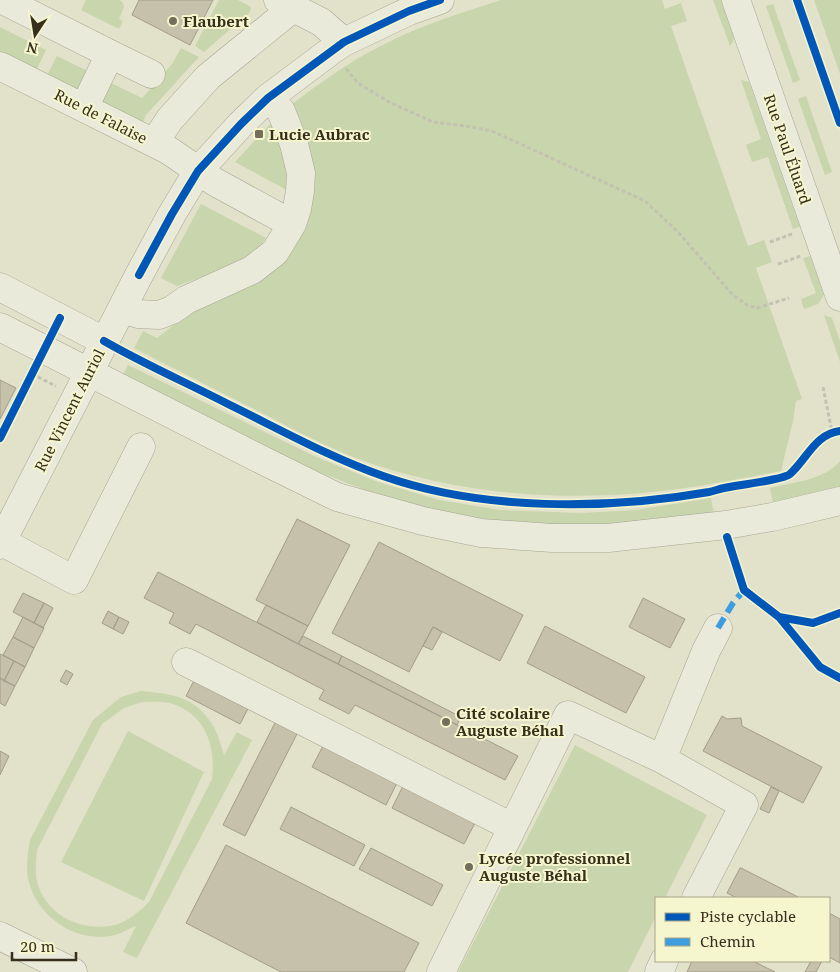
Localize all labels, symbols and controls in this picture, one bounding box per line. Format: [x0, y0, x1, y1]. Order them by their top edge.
north arrow [10, 10, 60, 60]
place label: Flaubert [183, 11, 249, 31]
marker: Flaubert [167, 15, 179, 27]
text: N [25, 38, 40, 59]
street label: Rue de Falaise [51, 84, 151, 148]
street label: Rue Paul Éluard [760, 91, 816, 207]
place label: Lucie Aubrac [269, 124, 370, 144]
marker: Lucie Aubrac [253, 128, 265, 140]
street label: Rue Vincent Auriol [29, 345, 109, 475]
place label: Cité scolaire Auguste Béhal [456, 703, 565, 740]
marker: Cité scolaire Auguste Béhal [440, 716, 452, 728]
place label: Lycée professionnel Auguste Béhal [479, 848, 631, 885]
marker: Lycée professionnel Auguste Béhal [463, 861, 475, 873]
legend [655, 897, 830, 962]
text: Piste cyclable [700, 906, 796, 926]
scale bar [12, 930, 76, 962]
text: Chemin [700, 931, 756, 951]
text: 20 m [20, 936, 55, 956]

